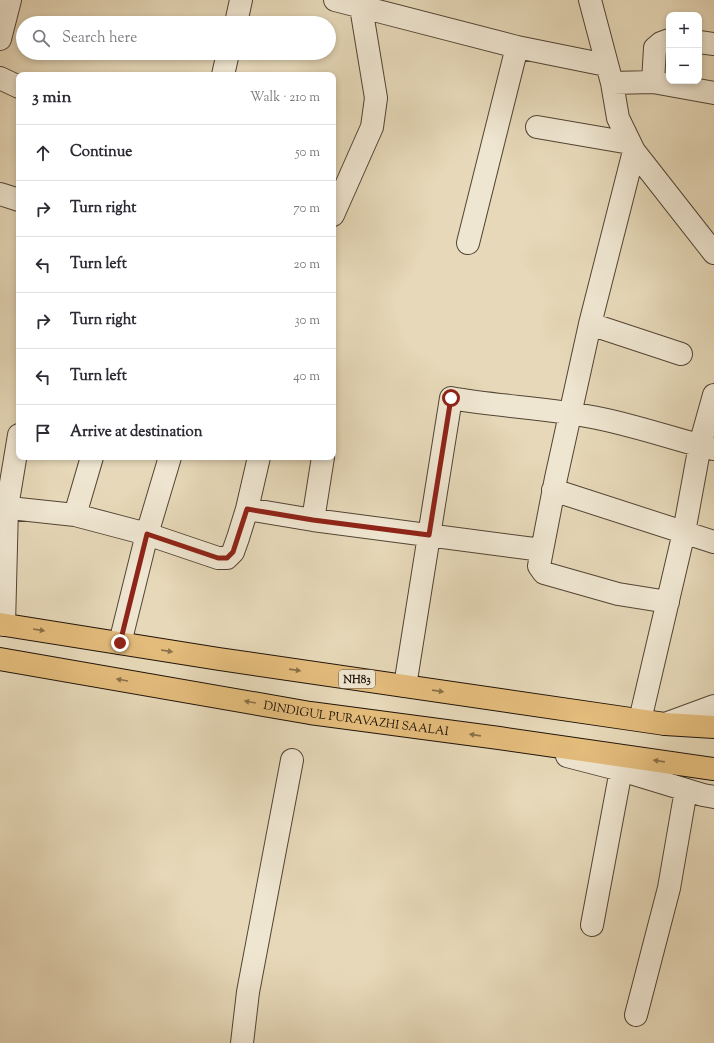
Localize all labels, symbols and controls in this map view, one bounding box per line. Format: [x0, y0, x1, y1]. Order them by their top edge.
map controls [666, 12, 702, 84]
button: + [666, 12, 702, 48]
search box [16, 16, 336, 60]
icon: search [30, 27, 52, 49]
text: Search here [62, 28, 137, 49]
button: − [666, 48, 702, 84]
text: 3 min [32, 86, 71, 110]
text: Walk · 210 m [250, 89, 320, 107]
icon: ahead [32, 142, 54, 164]
text: Continue [70, 142, 132, 163]
text: 50 m [295, 144, 320, 162]
icon: right [32, 198, 54, 220]
text: Turn right [70, 198, 136, 219]
text: 70 m [293, 200, 320, 218]
icon: left [32, 254, 54, 276]
text: Turn left [70, 254, 127, 275]
text: 20 m [294, 256, 320, 274]
icon: right [32, 310, 54, 332]
text: Turn right [70, 310, 136, 331]
text: 30 m [294, 312, 320, 330]
icon: left [32, 366, 54, 388]
text: Turn left [70, 366, 127, 387]
text: 40 m [293, 368, 320, 386]
route start [442, 389, 460, 407]
icon: arrive [32, 422, 54, 444]
text: Arrive at destination [70, 422, 203, 443]
one-way arrow [32, 627, 45, 633]
route end [111, 634, 129, 652]
one-way arrow [161, 648, 173, 654]
one-way arrow [289, 667, 302, 673]
road number: NH83 [339, 670, 375, 688]
one-way arrow [115, 677, 128, 683]
one-way arrow [432, 688, 444, 694]
street label: DINDIGUL PURAVAZHI SAALAI [262, 697, 450, 741]
one-way arrow [244, 699, 256, 705]
one-way arrow [469, 731, 481, 738]
one-way arrow [653, 758, 665, 764]

